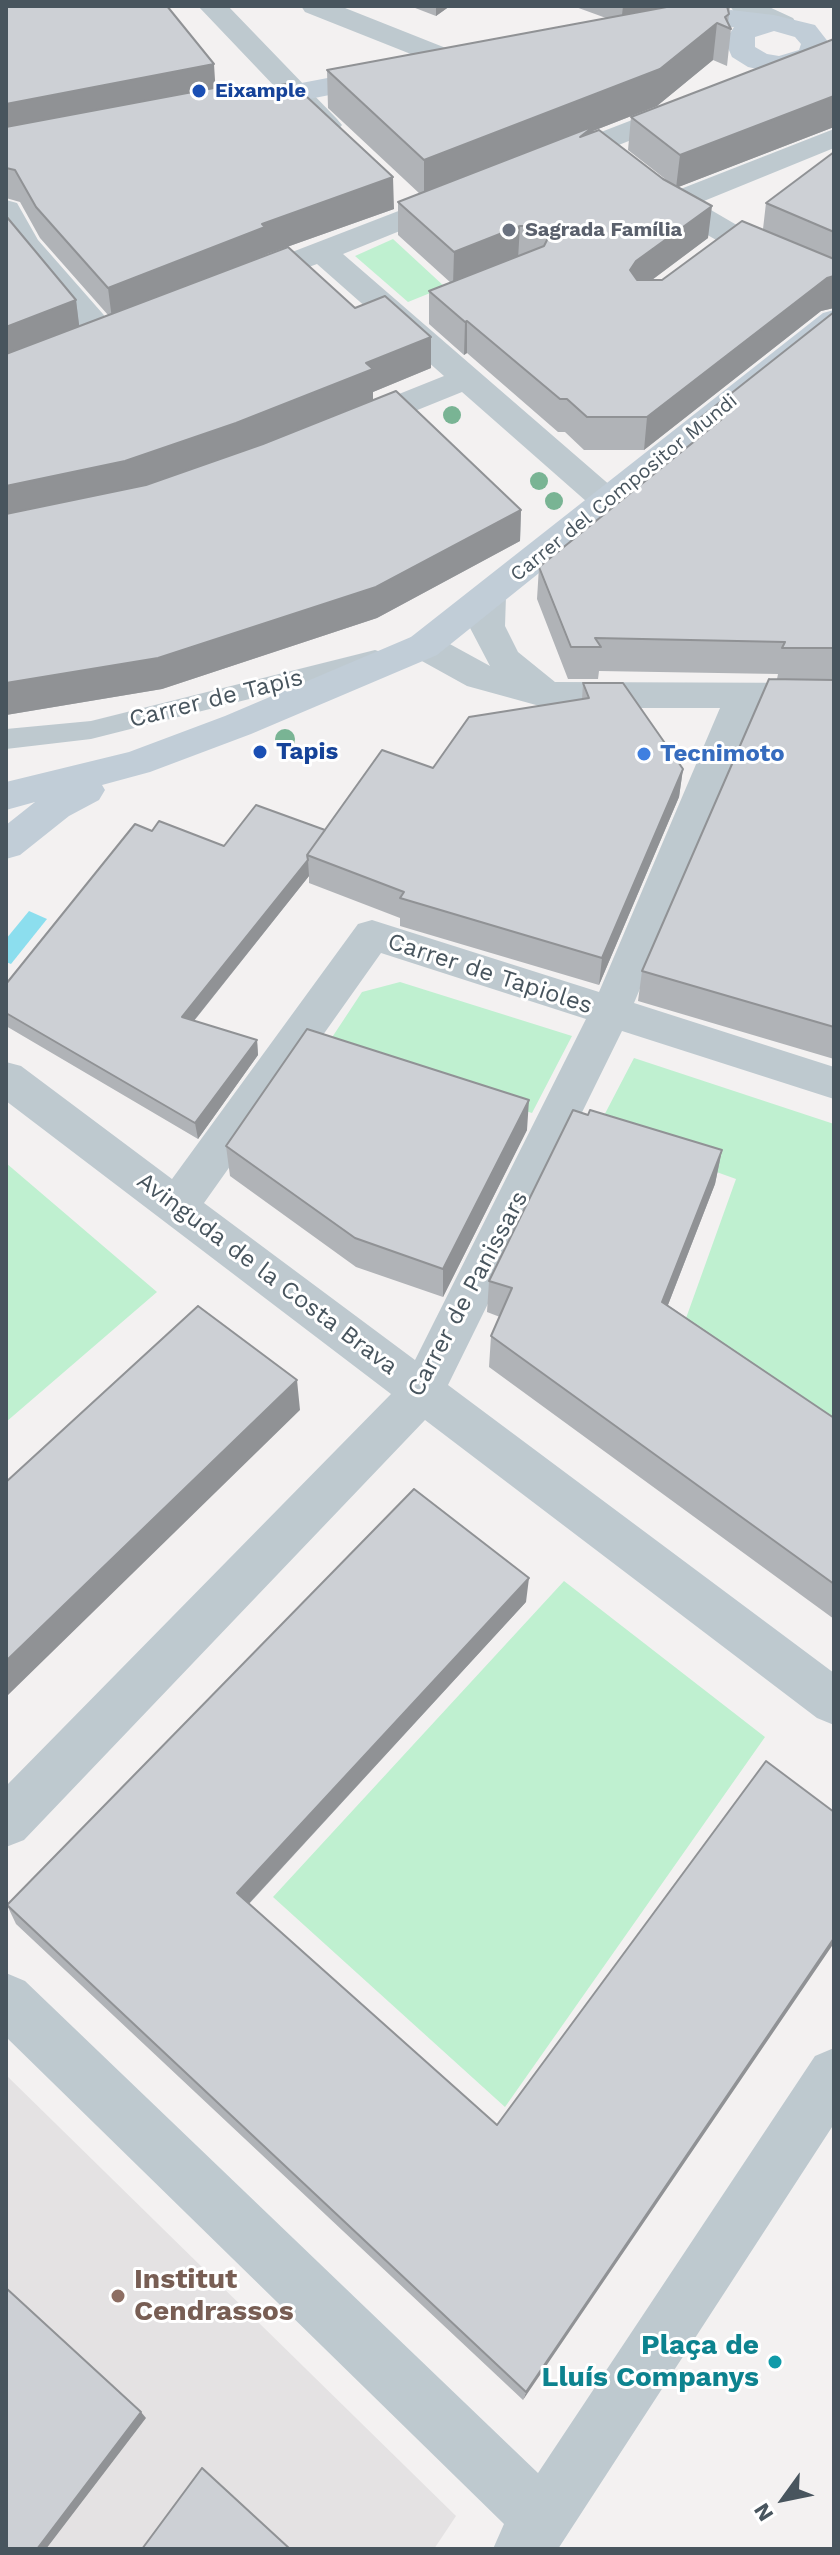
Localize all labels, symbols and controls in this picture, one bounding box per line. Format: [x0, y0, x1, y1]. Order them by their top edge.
place label: Eixample [215, 79, 306, 103]
marker: Eixample [190, 82, 208, 100]
place label: Sagrada Família [525, 218, 682, 242]
marker: Sagrada Família [500, 221, 518, 239]
street label: Carrer del Compositor Mundi [506, 389, 742, 587]
street label: Carrer de Tapis [126, 664, 306, 734]
place label: Tapis [276, 738, 338, 766]
place label: Tecnimoto [660, 740, 785, 768]
marker: Tapis [251, 743, 269, 761]
marker: Tecnimoto [635, 745, 653, 763]
street label: Carrer de Tapioles [384, 927, 596, 1021]
street label: Avinguda de la Costa Brava [131, 1167, 403, 1381]
street label: Carrer de Panissars [402, 1186, 534, 1402]
place label: Institut Cendrassos [134, 2263, 294, 2329]
marker: Institut Cendrassos [109, 2287, 127, 2305]
place label: Plaça de Lluís Companys [542, 2329, 759, 2395]
marker: Plaça de Lluís Companys [766, 2353, 784, 2371]
north arrow [744, 2459, 824, 2539]
text: N [749, 2499, 778, 2526]

